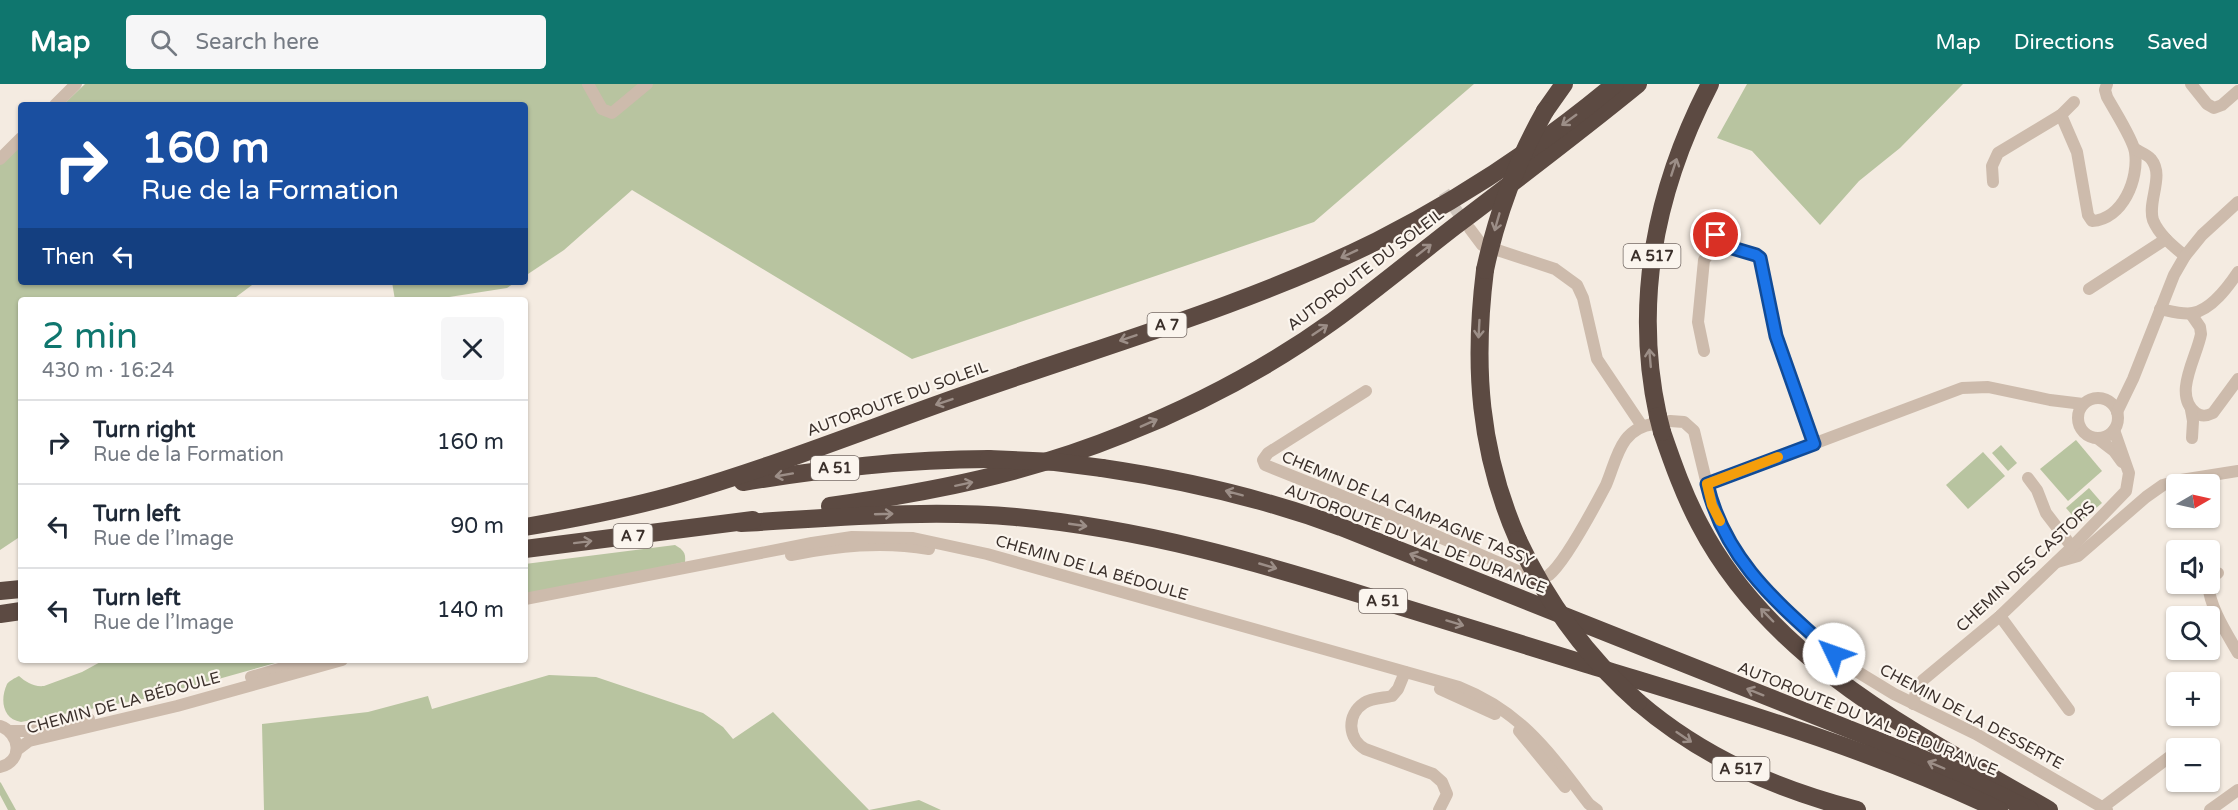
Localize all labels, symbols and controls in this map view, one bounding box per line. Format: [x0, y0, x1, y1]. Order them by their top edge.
search box [126, 15, 546, 69]
text: Map [30, 25, 90, 59]
icon: search [147, 26, 180, 59]
text: Search here [195, 29, 319, 55]
text: Map [1935, 30, 1981, 55]
text: Directions [2014, 30, 2114, 55]
text: Saved [2147, 30, 2208, 55]
one-way arrow [1562, 114, 1578, 126]
text: 160 m [141, 123, 270, 174]
icon: right [42, 126, 120, 204]
one-way arrow [1669, 158, 1680, 176]
text: Rue de la Formation [141, 174, 399, 207]
street label: AUTOROUTE DU SOLEIL [1283, 204, 1448, 335]
pin [1690, 209, 1741, 260]
one-way arrow [1491, 213, 1502, 232]
icon: arrive [1699, 218, 1732, 251]
icon: left [107, 240, 140, 273]
text: Then [42, 244, 95, 270]
one-way arrow [1416, 244, 1432, 257]
road number: A 517 [1624, 244, 1680, 268]
one-way arrow [1341, 248, 1359, 260]
road number: A 7 [1148, 313, 1186, 337]
text: 2 min [42, 315, 138, 358]
button: close [441, 317, 504, 380]
one-way arrow [1474, 318, 1485, 338]
one-way arrow [1311, 324, 1328, 336]
one-way arrow [1119, 334, 1138, 345]
one-way arrow [1644, 349, 1655, 369]
street label: AUTOROUTE DU SOLEIL [804, 357, 991, 441]
text: 430 m · 16:24 [42, 359, 174, 383]
one-way arrow [935, 398, 954, 409]
text: Turn right [93, 417, 195, 443]
one-way arrow [1140, 417, 1158, 429]
icon: right [42, 426, 75, 459]
text: 160 m [437, 429, 504, 455]
text: Rue de la Formation [93, 443, 284, 467]
street label: CHEMIN DE LA CAMPAGNE TASSY [1279, 447, 1537, 571]
road number: A 51 [811, 456, 859, 480]
one-way arrow [775, 470, 795, 481]
north arrow [2166, 474, 2220, 528]
map controls [2166, 474, 2220, 792]
one-way arrow [954, 478, 974, 489]
street label: AUTOROUTE DU VAL DE DURANCE [1282, 480, 1549, 598]
one-way arrow [1225, 487, 1244, 499]
street label: CHEMIN DES CASTORS [1952, 497, 2099, 636]
text: Turn left [93, 501, 181, 527]
one-way arrow [873, 508, 893, 519]
icon: left [42, 510, 75, 543]
text: 90 m [450, 513, 504, 539]
one-way arrow [1068, 519, 1087, 530]
road number: A 7 [614, 524, 652, 548]
text: Rue de l’Image [93, 527, 234, 551]
street label: CHEMIN DE LA BÉDOULE [993, 531, 1190, 605]
one-way arrow [573, 536, 592, 547]
button: sound [2166, 540, 2220, 594]
one-way arrow [1410, 551, 1428, 562]
one-way arrow [1258, 561, 1277, 572]
text: Turn left [93, 585, 181, 611]
road number: A 51 [1359, 589, 1407, 613]
icon: left [42, 594, 75, 627]
text: 140 m [437, 597, 504, 623]
button: search [2166, 606, 2220, 660]
one-way arrow [1760, 608, 1774, 623]
text: Rue de l’Image [93, 611, 234, 635]
one-way arrow [1445, 618, 1464, 629]
position arrow [1802, 622, 1866, 686]
street label: AUTOROUTE DU VAL DE DURANCE [1735, 657, 2001, 780]
street label: CHEMIN DE LA DESSERTE [1876, 660, 2067, 774]
street label: CHEMIN DE LA BÉDOULE [24, 667, 222, 738]
button: + [2166, 672, 2220, 726]
one-way arrow [1747, 686, 1765, 697]
one-way arrow [1675, 732, 1692, 744]
button: − [2166, 738, 2220, 792]
road number: A 517 [1712, 757, 1770, 781]
one-way arrow [1928, 759, 1946, 770]

